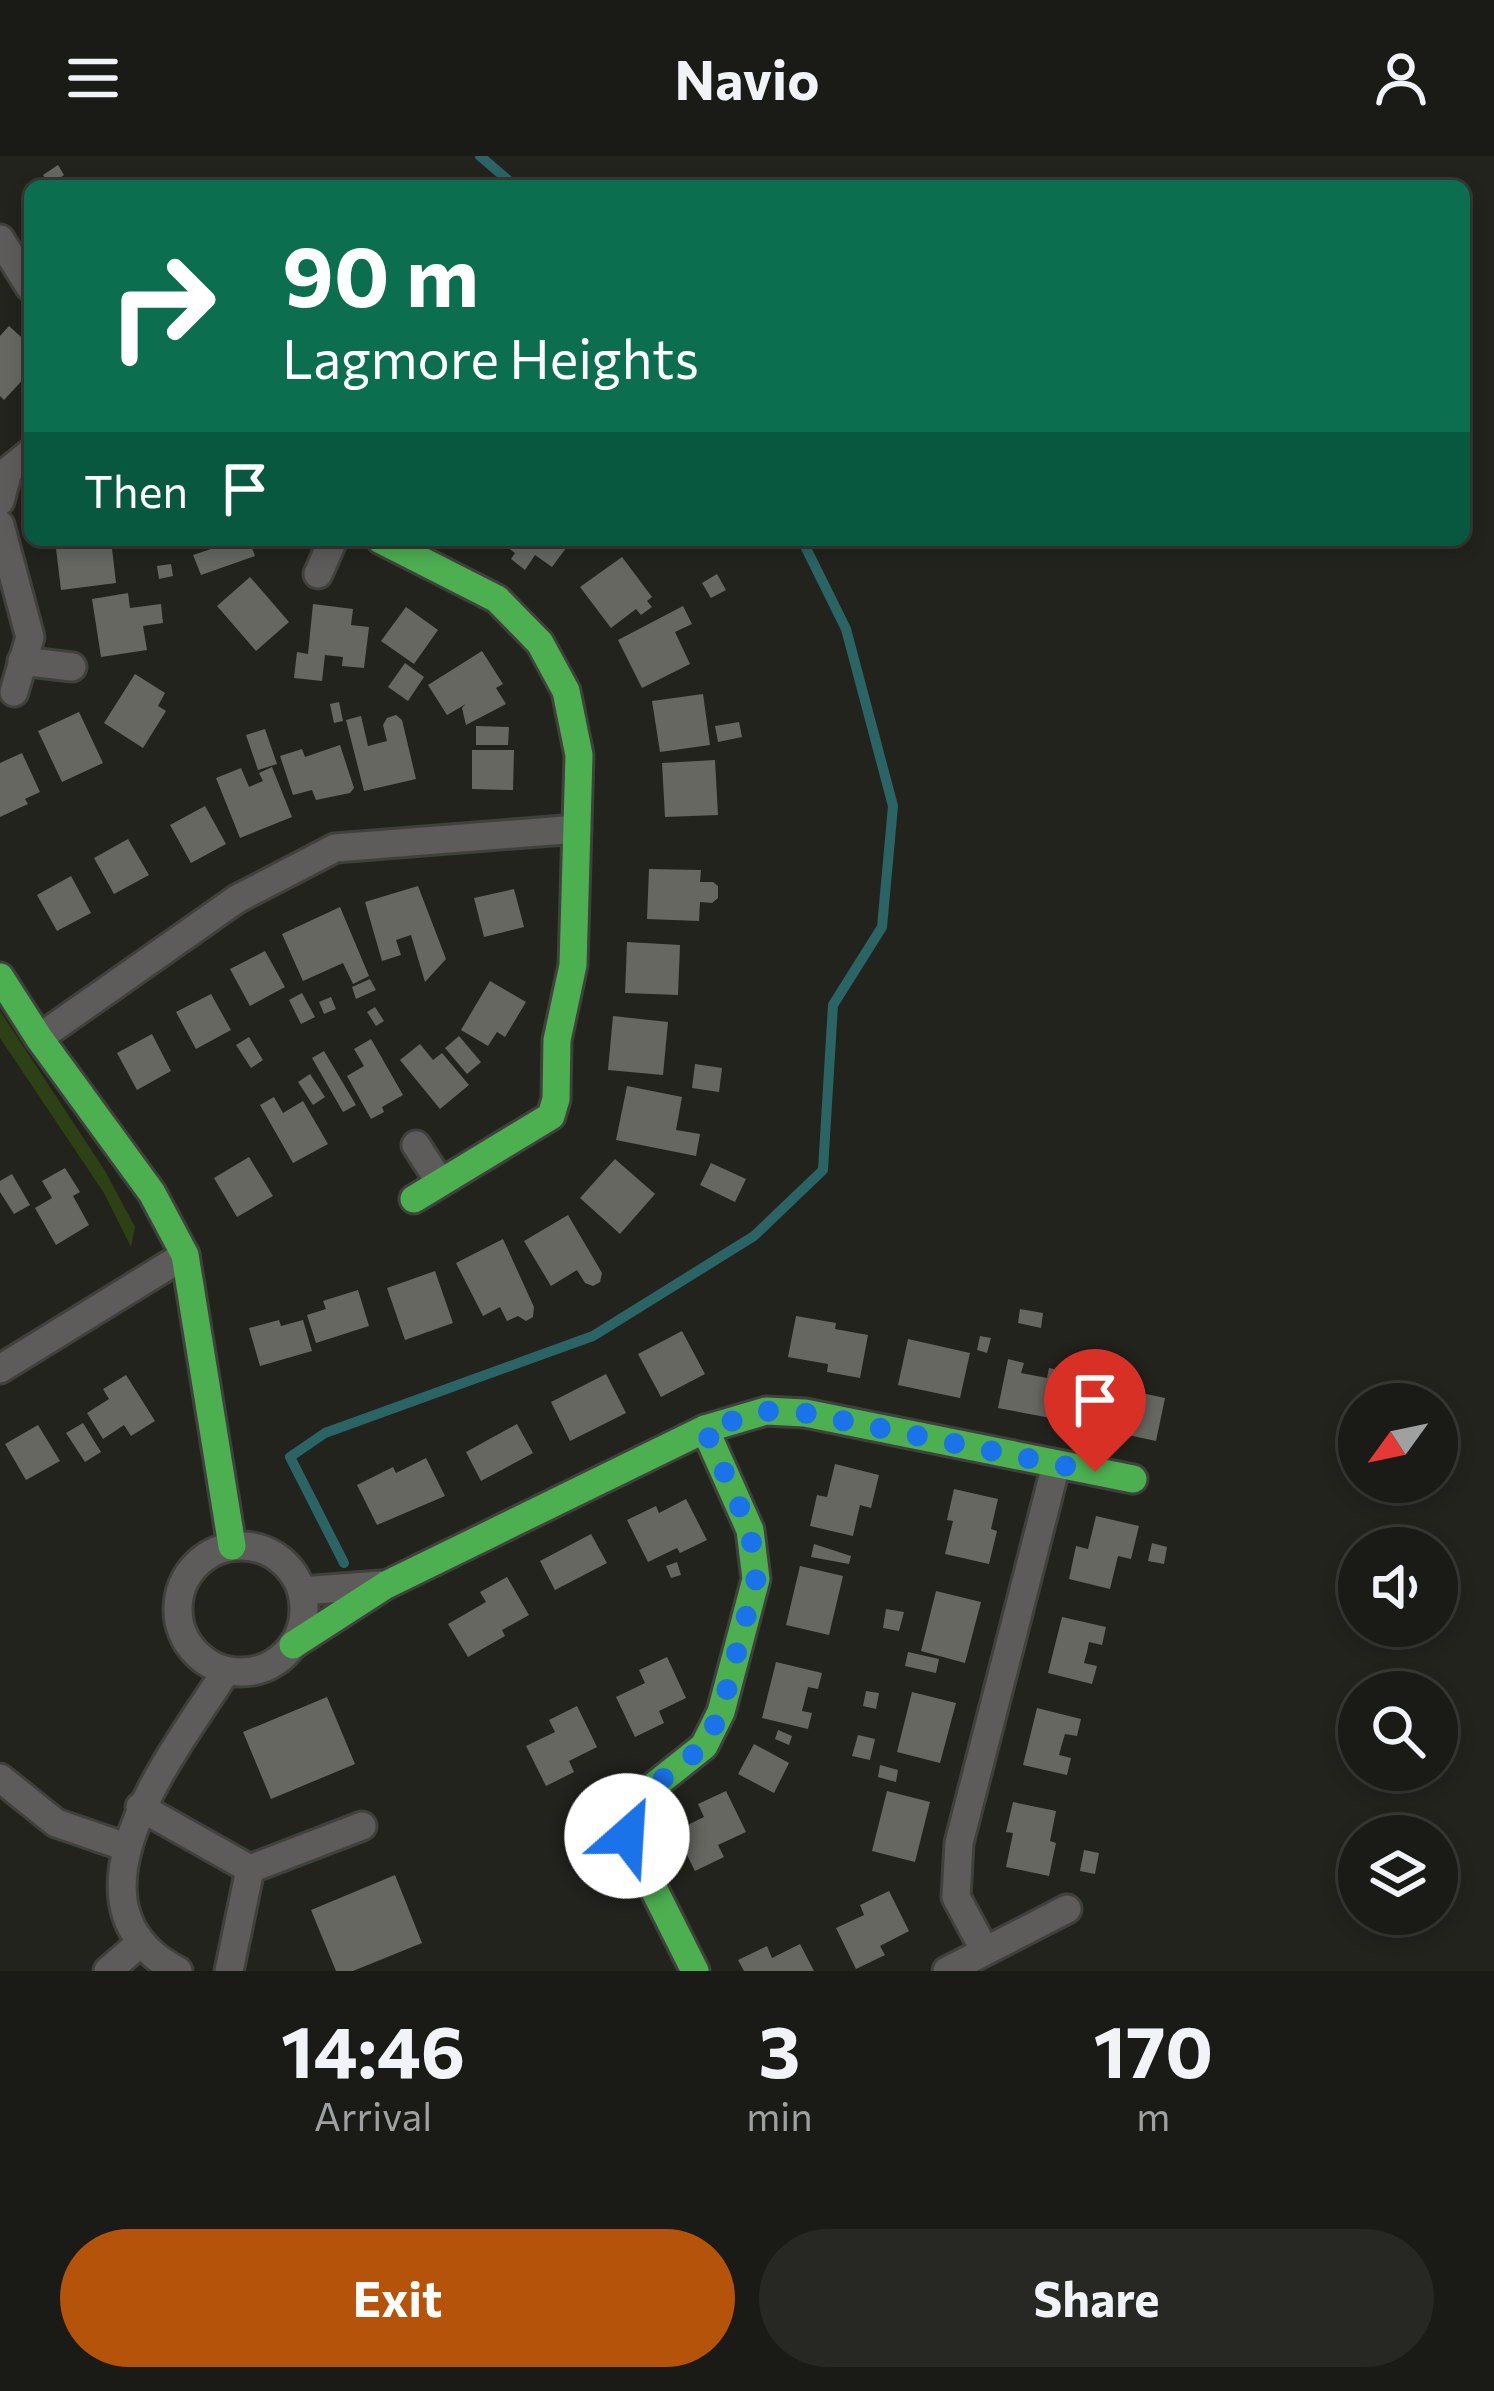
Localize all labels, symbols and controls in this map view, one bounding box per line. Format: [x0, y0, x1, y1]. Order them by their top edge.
icon: menu [60, 45, 126, 111]
text: Navio [675, 45, 819, 111]
icon: person [1368, 45, 1434, 111]
text: 90 m [282, 222, 479, 324]
icon: right [84, 228, 240, 384]
text: Lagmore Heights [282, 324, 699, 390]
icon: arrive [212, 456, 278, 522]
text: Then [84, 462, 188, 517]
pin [1044, 1349, 1146, 1472]
icon: arrive [1062, 1367, 1128, 1433]
north arrow [1338, 1383, 1458, 1503]
map controls [1338, 1383, 1458, 1935]
button: sound [1338, 1527, 1458, 1647]
button: search [1338, 1671, 1458, 1791]
position arrow [564, 1773, 690, 1899]
button: layers [1338, 1815, 1458, 1935]
text: 14:46 [281, 2005, 465, 2093]
text: 3 [758, 2005, 800, 2093]
text: 170 [1094, 2005, 1213, 2093]
text: Arrival [314, 2091, 432, 2139]
text: min [746, 2091, 813, 2139]
text: m [1136, 2091, 1170, 2139]
button: Exit [60, 2229, 735, 2367]
button: Share [759, 2229, 1434, 2367]

